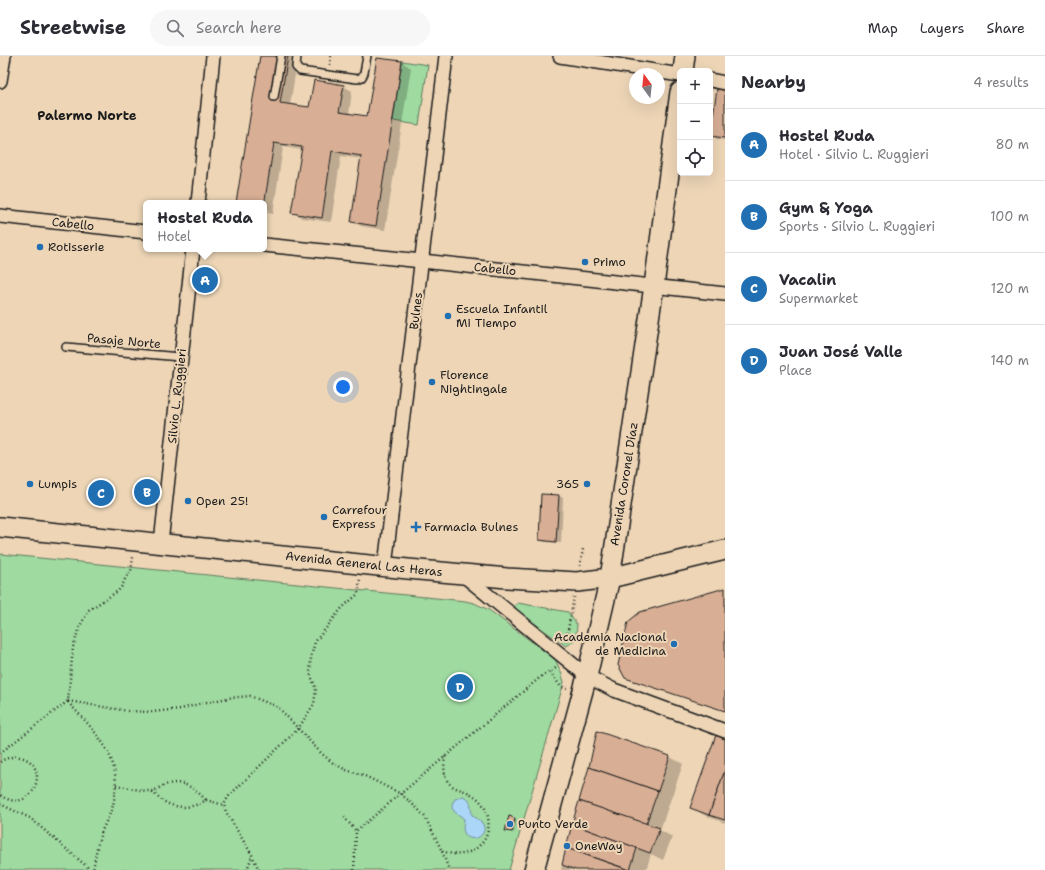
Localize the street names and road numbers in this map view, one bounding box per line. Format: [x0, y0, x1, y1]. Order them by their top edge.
street label: Cabello [51, 214, 95, 234]
street label: Cabello [473, 259, 517, 279]
street label: Bulnes [406, 291, 426, 331]
street label: Pasaje Norte [86, 330, 162, 352]
street label: Silvio L. Ruggieri [164, 347, 190, 445]
street label: Avenida Coronel Díaz [606, 421, 642, 547]
street label: Avenida General Las Heras [285, 548, 444, 580]

